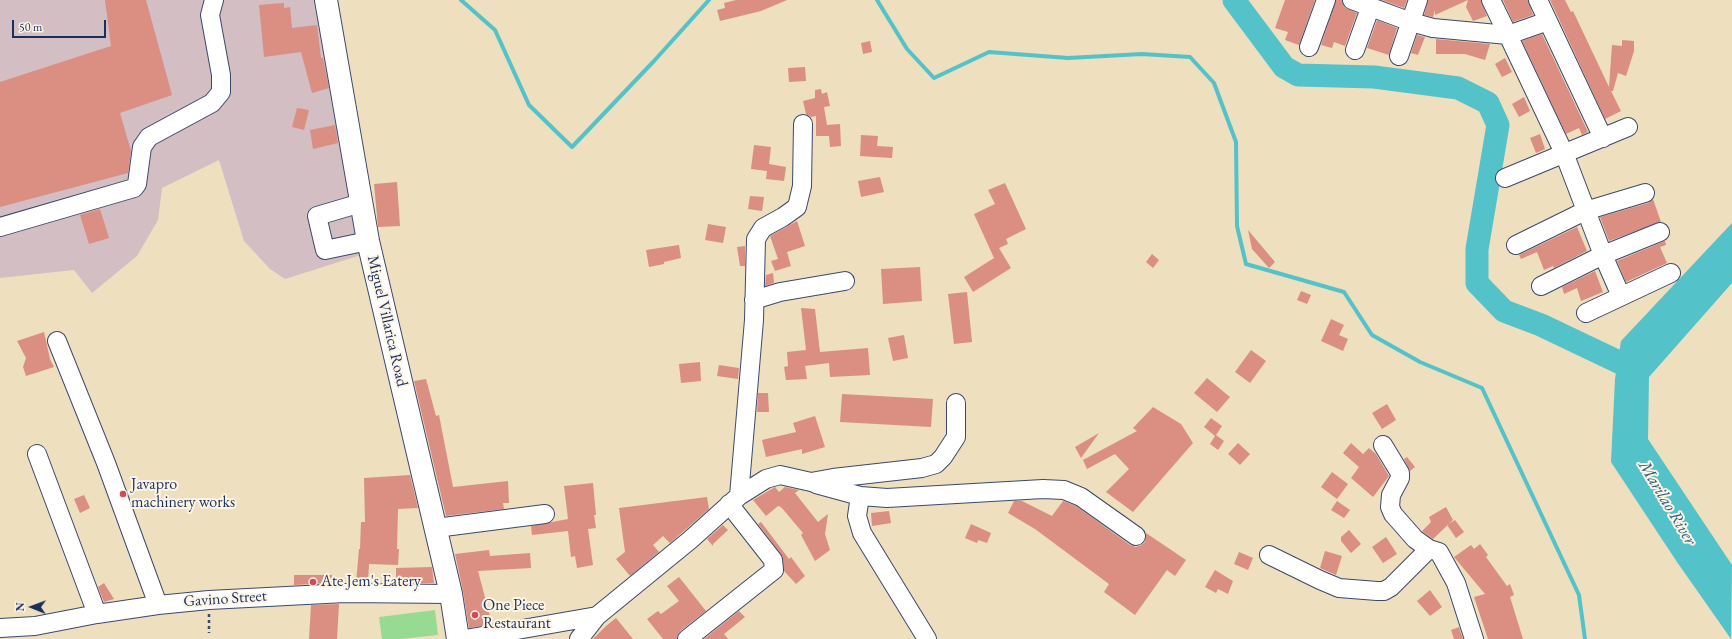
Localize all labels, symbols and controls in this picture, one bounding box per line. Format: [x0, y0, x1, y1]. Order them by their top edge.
scale bar [14, 12, 108, 38]
text: 50 m [19, 19, 42, 35]
street label: Miguel Villarica Road [363, 254, 411, 388]
water label: Marilao River [1634, 457, 1700, 549]
place label: Javapro machinery works [131, 475, 235, 513]
marker: Javapro machinery works [118, 489, 128, 499]
place label: Ate Jem's Eatery [321, 572, 421, 592]
marker: Ate Jem's Eatery [308, 577, 318, 587]
north arrow [12, 587, 52, 627]
street label: Gavino Street [183, 587, 267, 611]
place label: One Piece Restaurant [483, 596, 551, 634]
text: N [13, 602, 27, 611]
marker: One Piece Restaurant [470, 610, 480, 620]

